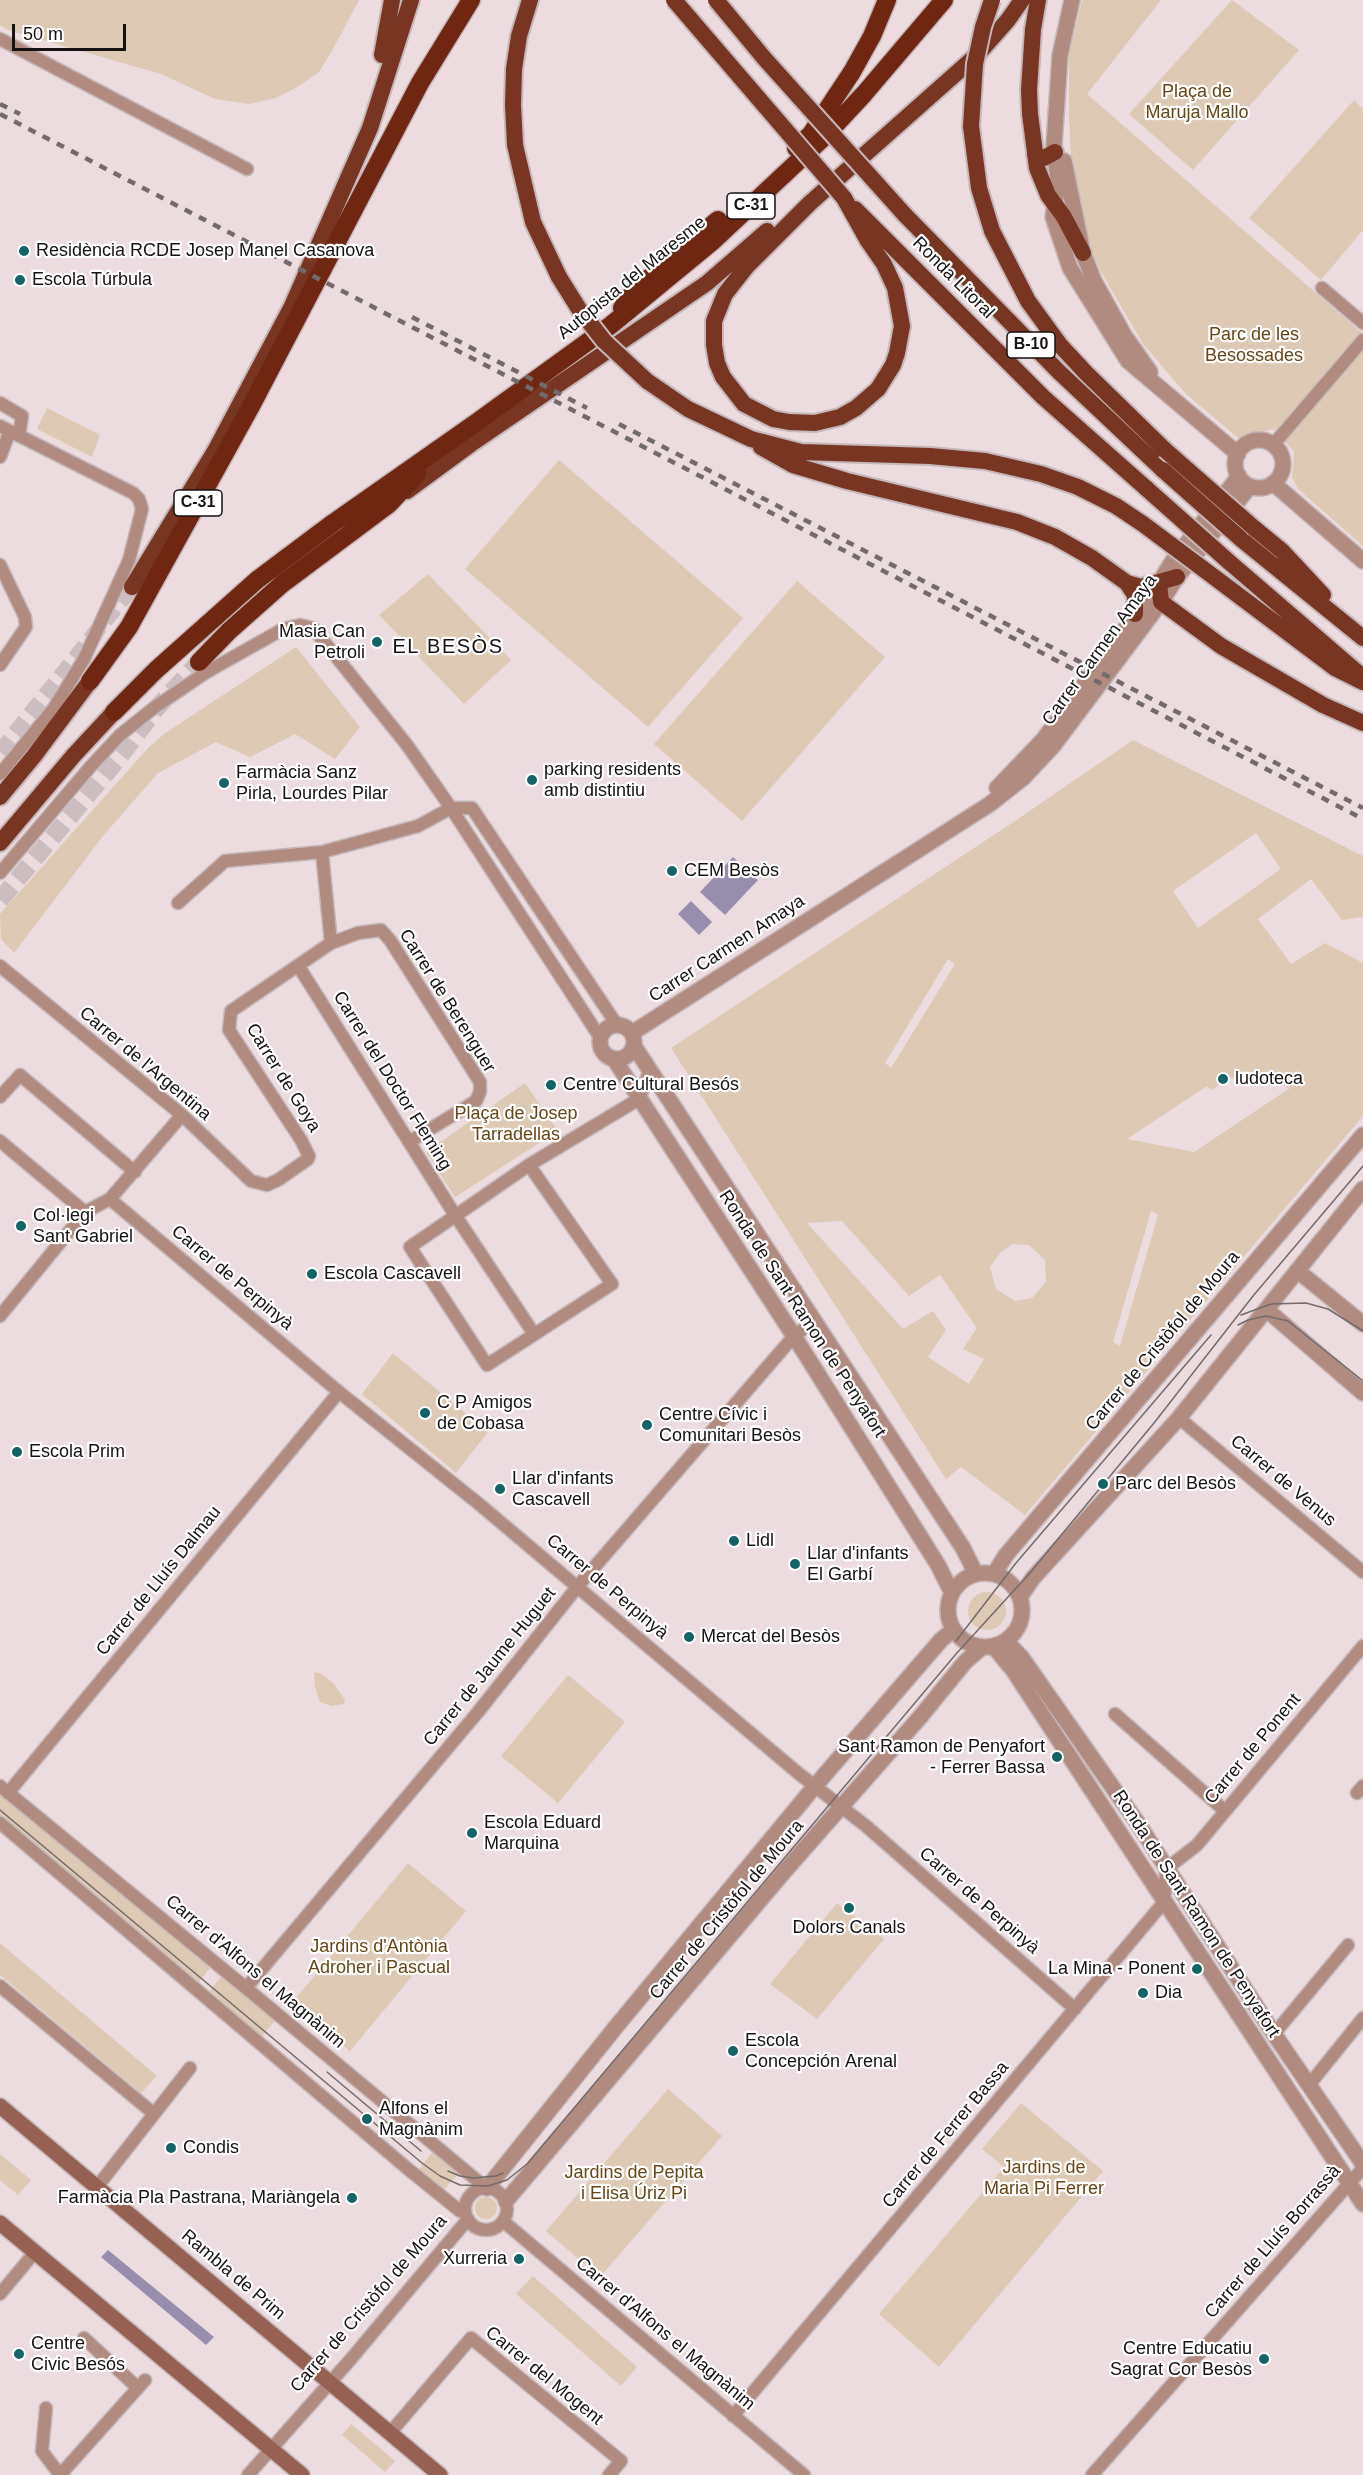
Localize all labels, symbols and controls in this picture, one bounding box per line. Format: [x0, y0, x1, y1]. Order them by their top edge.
scale bar [15, 12, 129, 50]
text: 50 m [23, 24, 63, 44]
park label: Plaça de Maruja Mallo [1145, 81, 1249, 124]
road number: C-31 [727, 193, 775, 219]
street label: Autopista del Maresme [554, 212, 710, 344]
street label: Ronda Litoral [908, 233, 998, 323]
place label: Residència RCDE Josep Manel Casanova [36, 240, 374, 262]
marker: Residència RCDE Josep Manel Casanova [17, 244, 31, 258]
place label: Escola Túrbula [32, 269, 152, 291]
marker: Escola Túrbula [13, 273, 27, 287]
park label: Parc de les Besossades [1205, 324, 1303, 366]
road number: B-10 [1007, 332, 1055, 358]
road number: C-31 [174, 490, 222, 516]
street label: Carrer Carmen Amaya [1038, 570, 1162, 730]
place label: Masia Can Petroli [279, 621, 365, 664]
marker: Masia Can Petroli [370, 635, 384, 649]
district label: EL BESÒS [393, 635, 503, 659]
place label: parking residents amb distintiu [544, 759, 681, 802]
place label: Farmàcia Sanz Pirla, Lourdes Pilar [236, 762, 388, 804]
marker: parking residents amb distintiu [525, 773, 539, 787]
marker: Farmàcia Sanz Pirla, Lourdes Pilar [217, 776, 231, 790]
place label: CEM Besòs [684, 860, 779, 882]
marker: CEM Besòs [665, 864, 679, 878]
street label: Carrer Carmen Amaya [645, 891, 809, 1007]
street label: Carrer de Berenguer [394, 925, 500, 1077]
street label: Carrer del Doctor Fleming [328, 987, 456, 1175]
street label: Carrer de l'Argentina [75, 1003, 215, 1125]
street label: Carrer de Goya [241, 1020, 325, 1136]
place label: ludoteca [1235, 1068, 1303, 1090]
marker: ludoteca [1216, 1072, 1230, 1086]
place label: Centre Cultural Besós [563, 1074, 739, 1096]
marker: Centre Cultural Besós [544, 1078, 558, 1092]
park label: Plaça de Josep Tarradellas [454, 1103, 578, 1146]
street label: Ronda de Sant Ramon de Penyafort [714, 1186, 890, 1442]
place label: Col·legi Sant Gabriel [33, 1205, 133, 1248]
marker: Col·legi Sant Gabriel [14, 1219, 28, 1233]
street label: Carrer de Perpinyà [167, 1221, 297, 1335]
street label: Carrer de Cristòfol de Moura [1081, 1247, 1245, 1435]
place label: Escola Cascavell [324, 1263, 461, 1285]
marker: Escola Cascavell [305, 1267, 319, 1281]
place label: C P Amigos de Cobasa [437, 1392, 532, 1434]
place label: Centre Cívic i Comunitari Besòs [659, 1404, 801, 1446]
marker: C P Amigos de Cobasa [418, 1406, 432, 1420]
marker: Centre Cívic i Comunitari Besòs [640, 1418, 654, 1432]
street label: Carrer de Venus [1226, 1431, 1340, 1531]
place label: Escola Prim [29, 1441, 125, 1463]
marker: Escola Prim [10, 1445, 24, 1459]
place label: Llar d'infants Cascavell [512, 1468, 613, 1510]
place label: Parc del Besòs [1115, 1473, 1236, 1495]
marker: Parc del Besòs [1096, 1477, 1110, 1491]
marker: Llar d'infants Cascavell [493, 1482, 507, 1496]
street label: Carrer de Lluís Dalmau [92, 1502, 226, 1660]
street label: Carrer de Perpinyà [542, 1530, 672, 1644]
place label: Lidl [746, 1530, 774, 1552]
marker: Lidl [727, 1534, 741, 1548]
place label: Llar d'infants El Garbí [807, 1543, 908, 1586]
marker: Llar d'infants El Garbí [788, 1557, 802, 1571]
street label: Carrer de Jaume Huguet [419, 1583, 561, 1751]
place label: Mercat del Besòs [701, 1626, 840, 1648]
marker: Mercat del Besòs [682, 1630, 696, 1644]
street label: Carrer de Ponent [1200, 1689, 1306, 1809]
place label: Sant Ramon de Penyafort - Ferrer Bassa [838, 1736, 1045, 1778]
marker: Sant Ramon de Penyafort - Ferrer Bassa [1050, 1750, 1064, 1764]
street label: Ronda de Sant Ramon de Penyafort [1108, 1786, 1284, 2042]
place label: Escola Eduard Marquina [484, 1812, 601, 1854]
street label: Carrer de Cristòfol de Moura [645, 1816, 809, 2004]
marker: Escola Eduard Marquina [465, 1826, 479, 1840]
street label: Carrer de Perpinyà [915, 1843, 1043, 1959]
street label: Carrer d'Alfons el Magnànim [161, 1891, 349, 2053]
marker: Dolors Canals [842, 1901, 856, 1915]
place label: Dolors Canals [792, 1917, 906, 1939]
park label: Jardins d'Antònia Adroher i Pascual [308, 1936, 450, 1978]
place label: La Mina - Ponent [1048, 1958, 1185, 1980]
marker: La Mina - Ponent [1190, 1962, 1204, 1976]
place label: Dia [1155, 1982, 1182, 2004]
marker: Dia [1136, 1986, 1150, 2000]
place label: Escola Concepción Arenal [745, 2030, 897, 2072]
marker: Escola Concepción Arenal [726, 2044, 740, 2058]
street label: Carrer de Ferrer Bassa [878, 2057, 1014, 2213]
place label: Alfons el Magnànim [379, 2098, 463, 2140]
marker: Alfons el Magnànim [360, 2112, 374, 2126]
place label: Condis [183, 2137, 239, 2159]
marker: Condis [164, 2141, 178, 2155]
park label: Jardins de Maria Pi Ferrer [984, 2157, 1104, 2200]
street label: Carrer de Lluís Borrassà [1201, 2161, 1345, 2323]
park label: Jardins de Pepita i Elisa Úriz Pi [564, 2162, 704, 2204]
place label: Farmàcia Pla Pastrana, Mariàngela [58, 2187, 340, 2209]
marker: Farmàcia Pla Pastrana, Mariàngela [345, 2191, 359, 2205]
street label: Carrer de Cristòfol de Moura [286, 2211, 452, 2397]
street label: Rambla de Prim [177, 2225, 289, 2325]
place label: Xurreria [443, 2248, 507, 2270]
marker: Xurreria [512, 2252, 526, 2266]
street label: Carrer d'Alfons el Magnànim [571, 2253, 759, 2415]
street label: Carrer del Mogent [481, 2322, 607, 2430]
place label: Centre Civic Besós [31, 2333, 125, 2376]
place label: Centre Educatiu Sagrat Cor Besòs [1110, 2338, 1252, 2380]
marker: Centre Civic Besós [12, 2347, 26, 2361]
marker: Centre Educatiu Sagrat Cor Besòs [1257, 2352, 1271, 2366]

